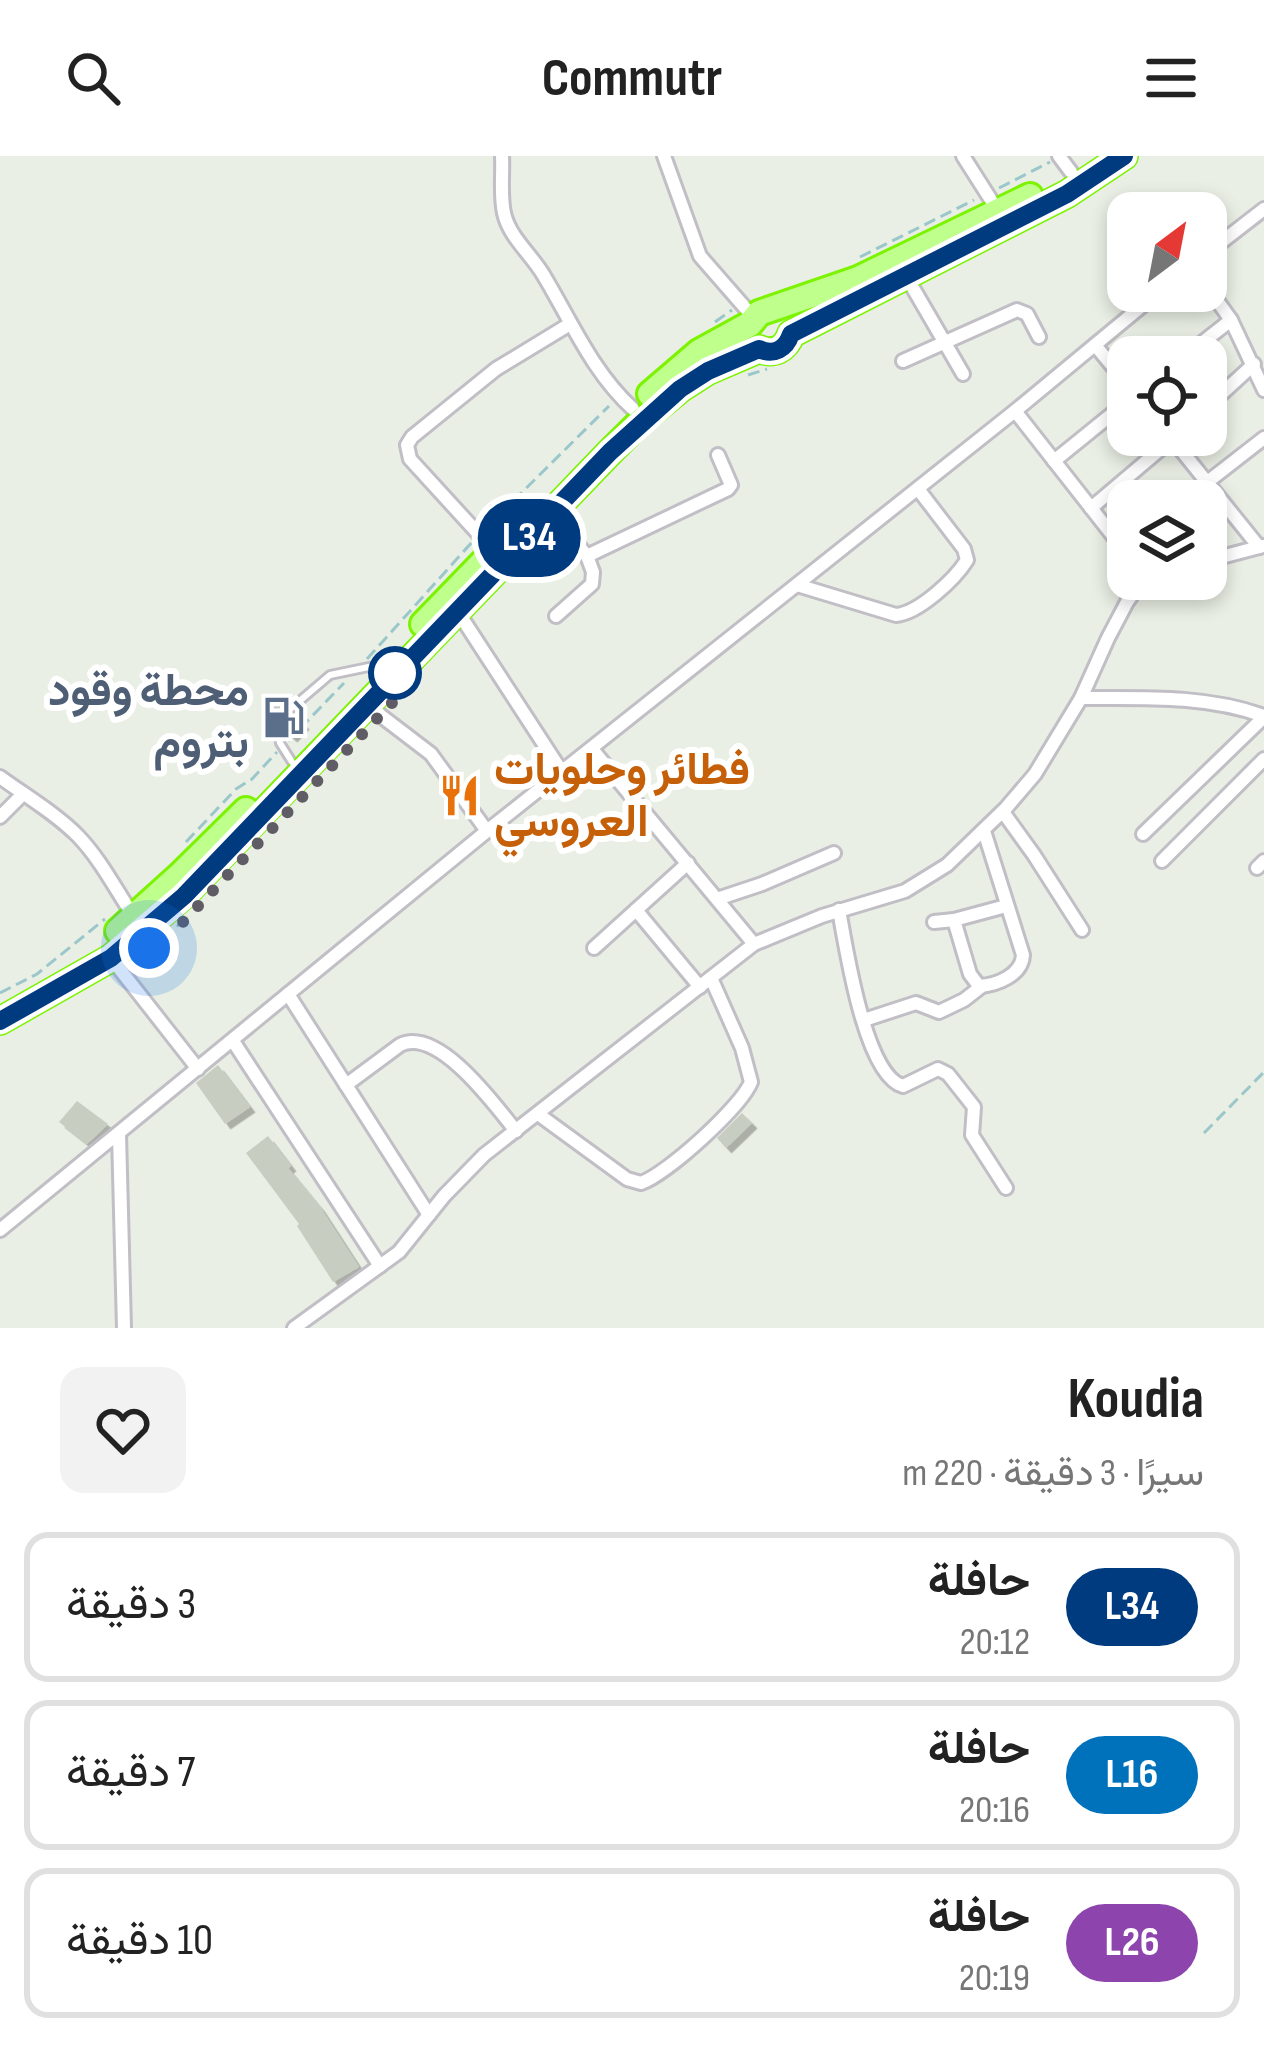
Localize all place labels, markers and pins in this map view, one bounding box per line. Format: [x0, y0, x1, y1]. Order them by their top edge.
unlabelled marker [370, 648, 420, 698]
place label: محطة وقود بتروم [48, 664, 249, 771]
fuel station icon: محطة وقود بتروم [260, 694, 306, 740]
place label: فطائر وحلويات العروسي [494, 743, 750, 857]
restaurant icon: فطائر وحلويات العروسي [437, 773, 483, 819]

